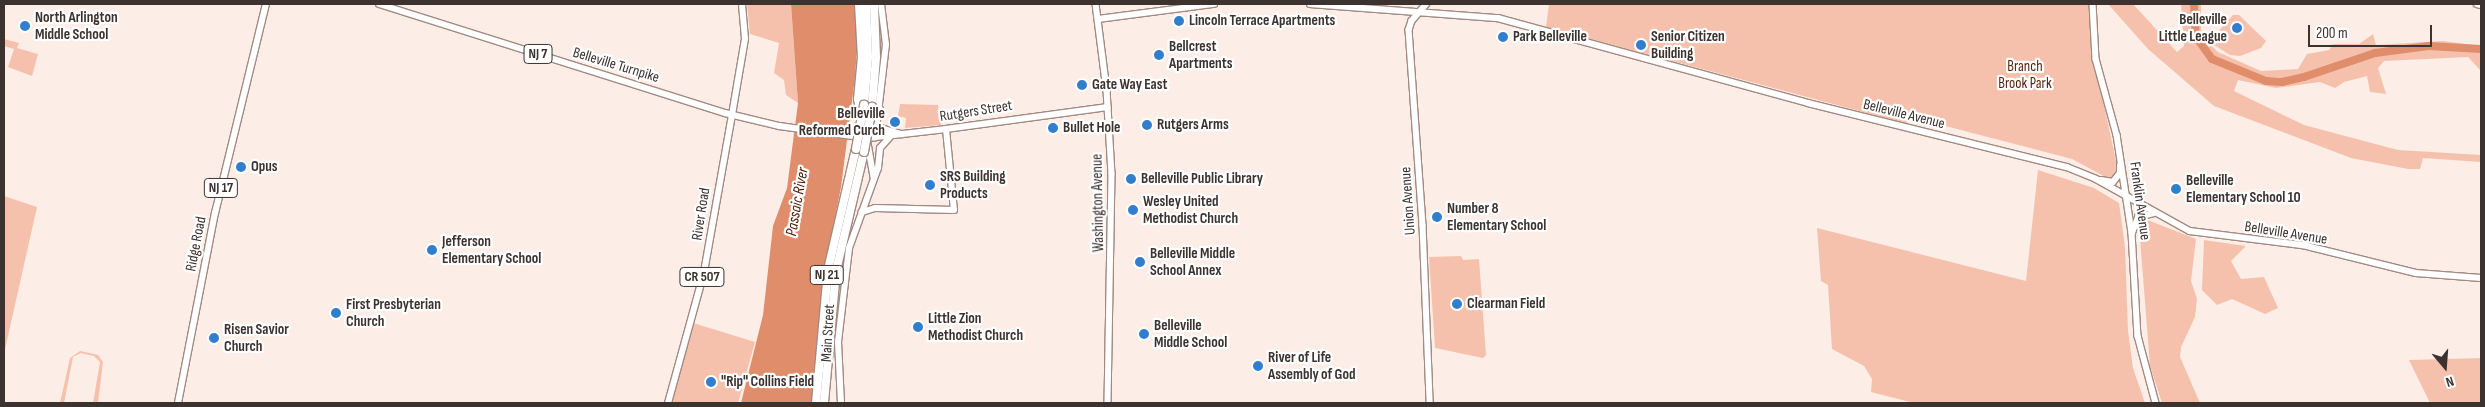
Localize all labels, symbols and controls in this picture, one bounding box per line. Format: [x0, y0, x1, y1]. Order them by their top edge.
place label: North Arlington Middle School [35, 8, 118, 43]
place label: Belleville Little League [2159, 10, 2227, 45]
place label: Lincoln Terrace Apartments [1189, 12, 1335, 30]
marker: Lincoln Terrace Apartments [1173, 15, 1185, 27]
scale bar [2310, 15, 2434, 47]
marker: North Arlington Middle School [19, 20, 31, 32]
marker: Belleville Little League [2231, 22, 2243, 34]
text: 200 m [2316, 24, 2348, 43]
place label: Senior Citizen Building [1651, 27, 1725, 62]
place label: Park Belleville [1513, 28, 1587, 46]
marker: Park Belleville [1497, 31, 1509, 43]
place label: Bellcrest Apartments [1169, 37, 1233, 72]
marker: Senior Citizen Building [1635, 39, 1647, 51]
road number: NJ 7 [523, 42, 553, 66]
street label: Belleville Turnpike [571, 43, 661, 87]
marker: Bellcrest Apartments [1153, 49, 1165, 61]
park label: Branch Brook Park [1998, 57, 2052, 92]
place label: Gate Way East [1092, 76, 1167, 94]
marker: Gate Way East [1076, 79, 1088, 91]
street label: Belleville Avenue [1861, 95, 1947, 133]
street label: Rutgers Street [938, 96, 1014, 126]
place label: Belleville Reformed Curch [799, 104, 885, 139]
marker: Belleville Reformed Curch [889, 116, 901, 128]
place label: Rutgers Arms [1157, 116, 1229, 134]
place label: Bullet Hole [1063, 119, 1120, 137]
marker: Rutgers Arms [1141, 119, 1153, 131]
marker: Bullet Hole [1047, 122, 1059, 134]
street label: Washington Avenue [1088, 154, 1108, 252]
place label: Opus [251, 158, 278, 176]
marker: Opus [235, 161, 247, 173]
street label: Franklin Avenue [2126, 161, 2154, 241]
water label: Passaic River [783, 166, 813, 238]
street label: Union Avenue [1397, 166, 1419, 236]
place label: SRS Building Products [940, 167, 1006, 202]
place label: Belleville Public Library [1141, 170, 1263, 188]
place label: Belleville Elementary School 10 [2186, 171, 2301, 206]
marker: Belleville Public Library [1125, 173, 1137, 185]
road number: NJ 17 [204, 177, 238, 200]
marker: SRS Building Products [924, 179, 936, 191]
marker: Belleville Elementary School 10 [2170, 183, 2182, 195]
street label: River Road [688, 186, 714, 242]
place label: Wesley United Methodist Church [1143, 192, 1238, 227]
place label: Number 8 Elementary School [1447, 199, 1546, 234]
marker: Wesley United Methodist Church [1127, 204, 1139, 216]
marker: Number 8 Elementary School [1431, 211, 1443, 223]
street label: Ridge Road [182, 215, 210, 273]
street label: Belleville Avenue [2243, 218, 2329, 248]
place label: Jefferson Elementary School [442, 232, 541, 267]
marker: Jefferson Elementary School [426, 244, 438, 256]
place label: Belleville Middle School Annex [1150, 244, 1235, 279]
marker: Belleville Middle School Annex [1134, 256, 1146, 268]
road number: NJ 21 [810, 264, 844, 286]
road number: CR 507 [678, 266, 726, 288]
place label: First Presbyterian Church [346, 295, 441, 330]
place label: Clearman Field [1467, 295, 1545, 313]
marker: Clearman Field [1451, 298, 1463, 310]
street label: Main Street [817, 304, 839, 362]
marker: First Presbyterian Church [330, 307, 342, 319]
place label: Little Zion Methodist Church [928, 309, 1023, 344]
place label: Belleville Middle School [1154, 316, 1227, 351]
place label: Risen Savior Church [224, 320, 289, 355]
marker: Little Zion Methodist Church [912, 321, 924, 333]
marker: Belleville Middle School [1138, 328, 1150, 340]
marker: Risen Savior Church [208, 332, 220, 344]
north arrow [2420, 342, 2470, 392]
place label: River of Life Assembly of God [1268, 348, 1356, 383]
marker: River of Life Assembly of God [1252, 360, 1264, 372]
text: N [2444, 372, 2456, 391]
place label: "Rip" Collins Field [721, 373, 814, 391]
marker: "Rip" Collins Field [705, 376, 717, 388]

